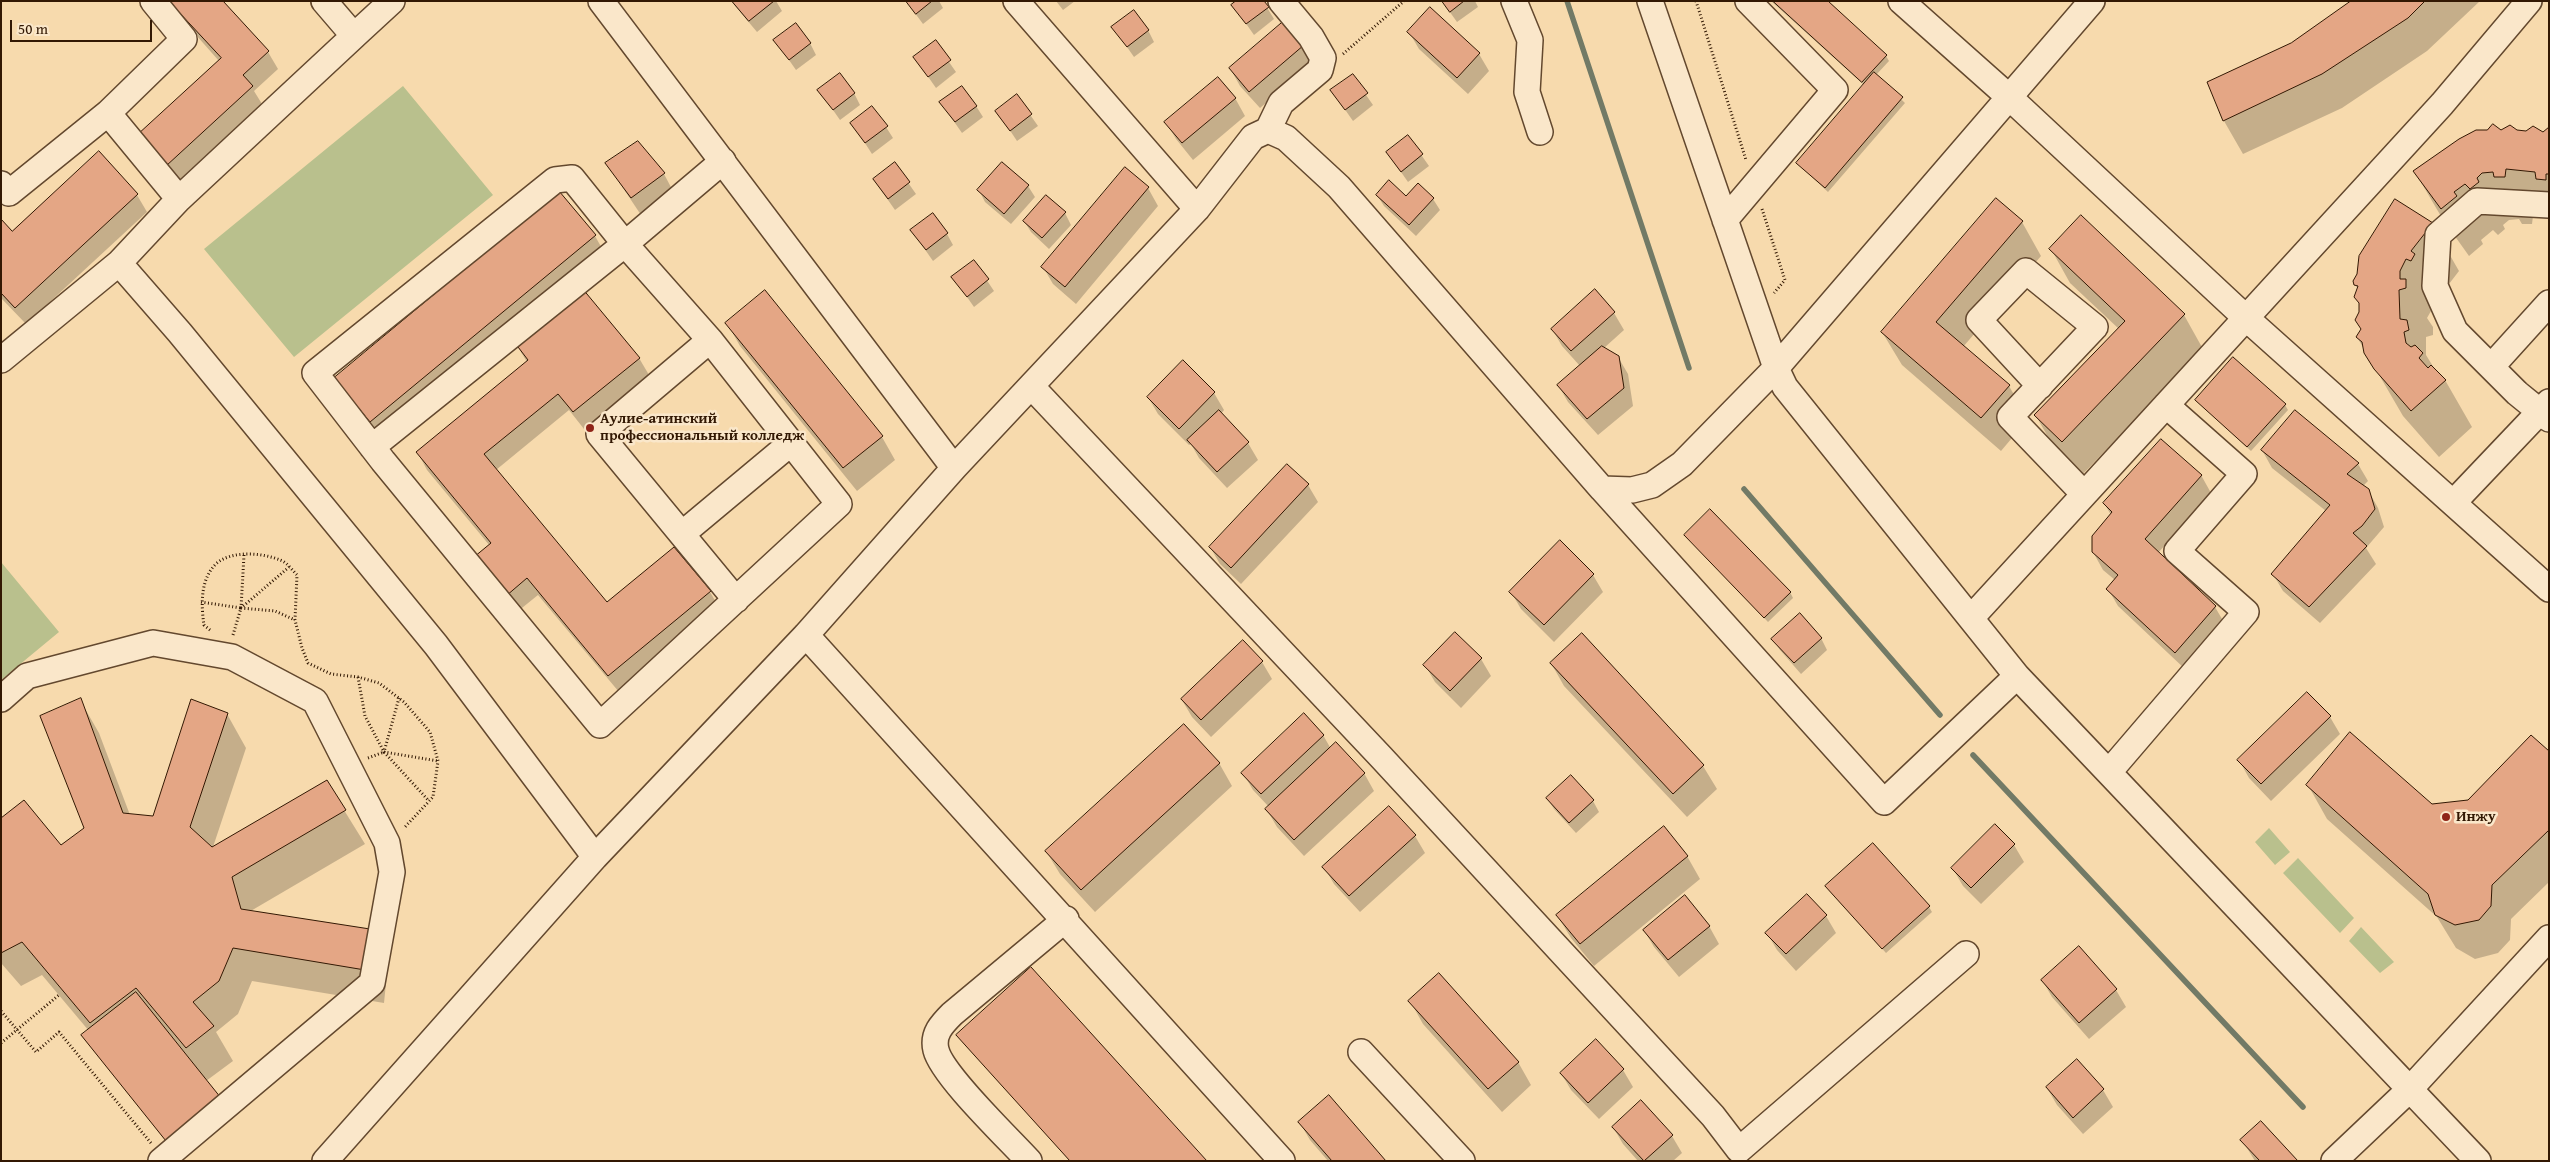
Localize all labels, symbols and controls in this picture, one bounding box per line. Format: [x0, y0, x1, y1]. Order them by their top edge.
scale bar [12, 10, 155, 42]
text: 50 m [18, 18, 48, 39]
place label: Аулие-атинский профессиональный колледж [600, 410, 804, 445]
marker: Аулие-атинский профессиональный колледж [584, 422, 596, 434]
place label: Инжу [2456, 808, 2496, 826]
marker: Инжу [2440, 811, 2452, 823]

